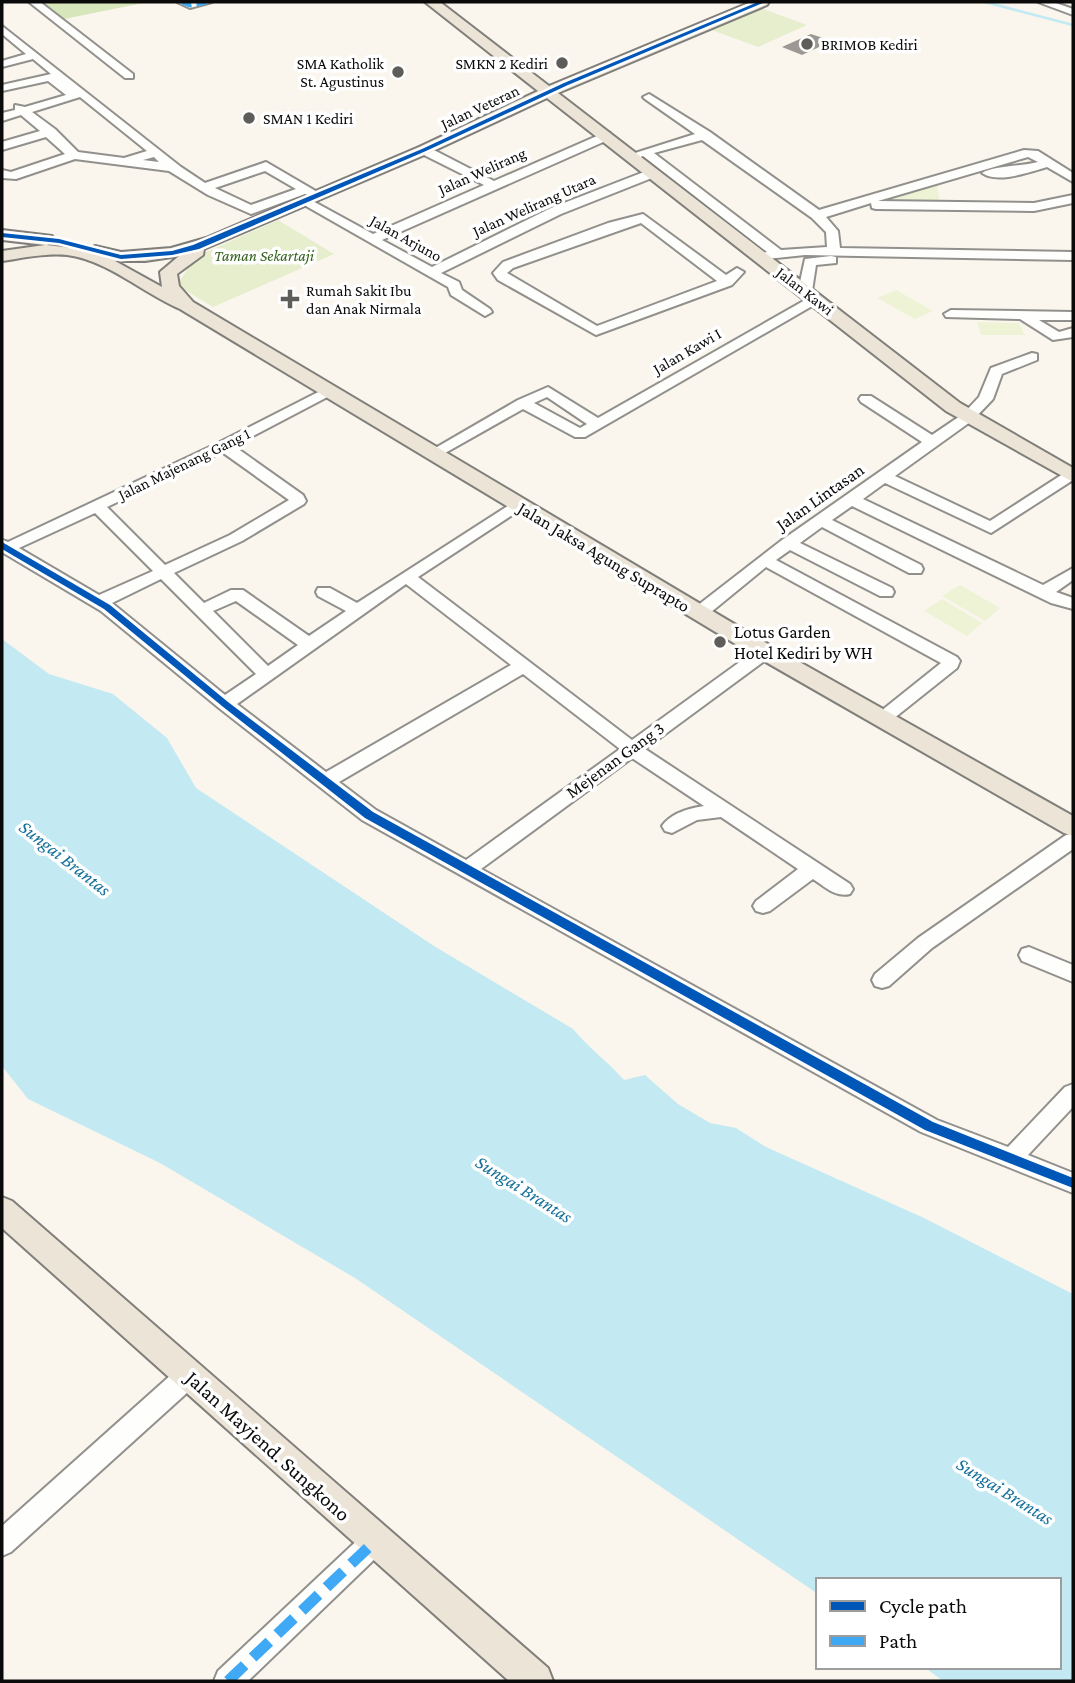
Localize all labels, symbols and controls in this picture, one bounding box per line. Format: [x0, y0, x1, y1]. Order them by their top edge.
marker: BRIMOB Kediri [799, 36, 815, 52]
place label: BRIMOB Kediri [821, 36, 918, 53]
place label: SMA Katholik St. Agustinus [297, 55, 384, 91]
place label: SMKN 2 Kediri [455, 55, 548, 72]
marker: SMKN 2 Kediri [554, 55, 570, 71]
marker: SMA Katholik St. Agustinus [390, 64, 406, 80]
street label: Jalan Veteran [436, 81, 523, 134]
marker: SMAN 1 Kediri [241, 110, 257, 126]
place label: SMAN 1 Kediri [263, 110, 353, 127]
street label: Jalan Welirang [434, 144, 529, 200]
street label: Jalan Welirang Utara [468, 170, 599, 241]
street label: Jalan Arjuno [365, 210, 445, 266]
park label: Taman Sekartaji [214, 247, 315, 265]
street label: Jalan Kawi [771, 262, 837, 319]
place label: Rumah Sakit Ibu dan Anak Nirmala [306, 282, 422, 317]
marker: Rumah Sakit Ibu dan Anak Nirmala [280, 289, 300, 309]
street label: Jalan Kawi I [648, 325, 725, 379]
street label: Jalan Majenang Gang 1 [114, 425, 253, 505]
street label: Jalan Lintasan [771, 459, 868, 536]
street label: Jalan Jaksa Agung Suprapto [513, 497, 694, 616]
place label: Lotus Garden Hotel Kediri by WH [734, 622, 873, 663]
marker: Lotus Garden Hotel Kediri by WH [712, 634, 728, 650]
street label: Mejenan Gang 3 [562, 718, 668, 803]
water label: Sungai Brantas [15, 816, 115, 900]
water label: Sungai Brantas [472, 1151, 576, 1227]
street label: Jalan Mayjend. Sungkono [179, 1364, 355, 1526]
water label: Sungai Brantas [953, 1453, 1057, 1529]
legend [816, 1578, 1061, 1669]
text: Cycle path [879, 1594, 967, 1618]
text: Path [879, 1629, 917, 1653]

